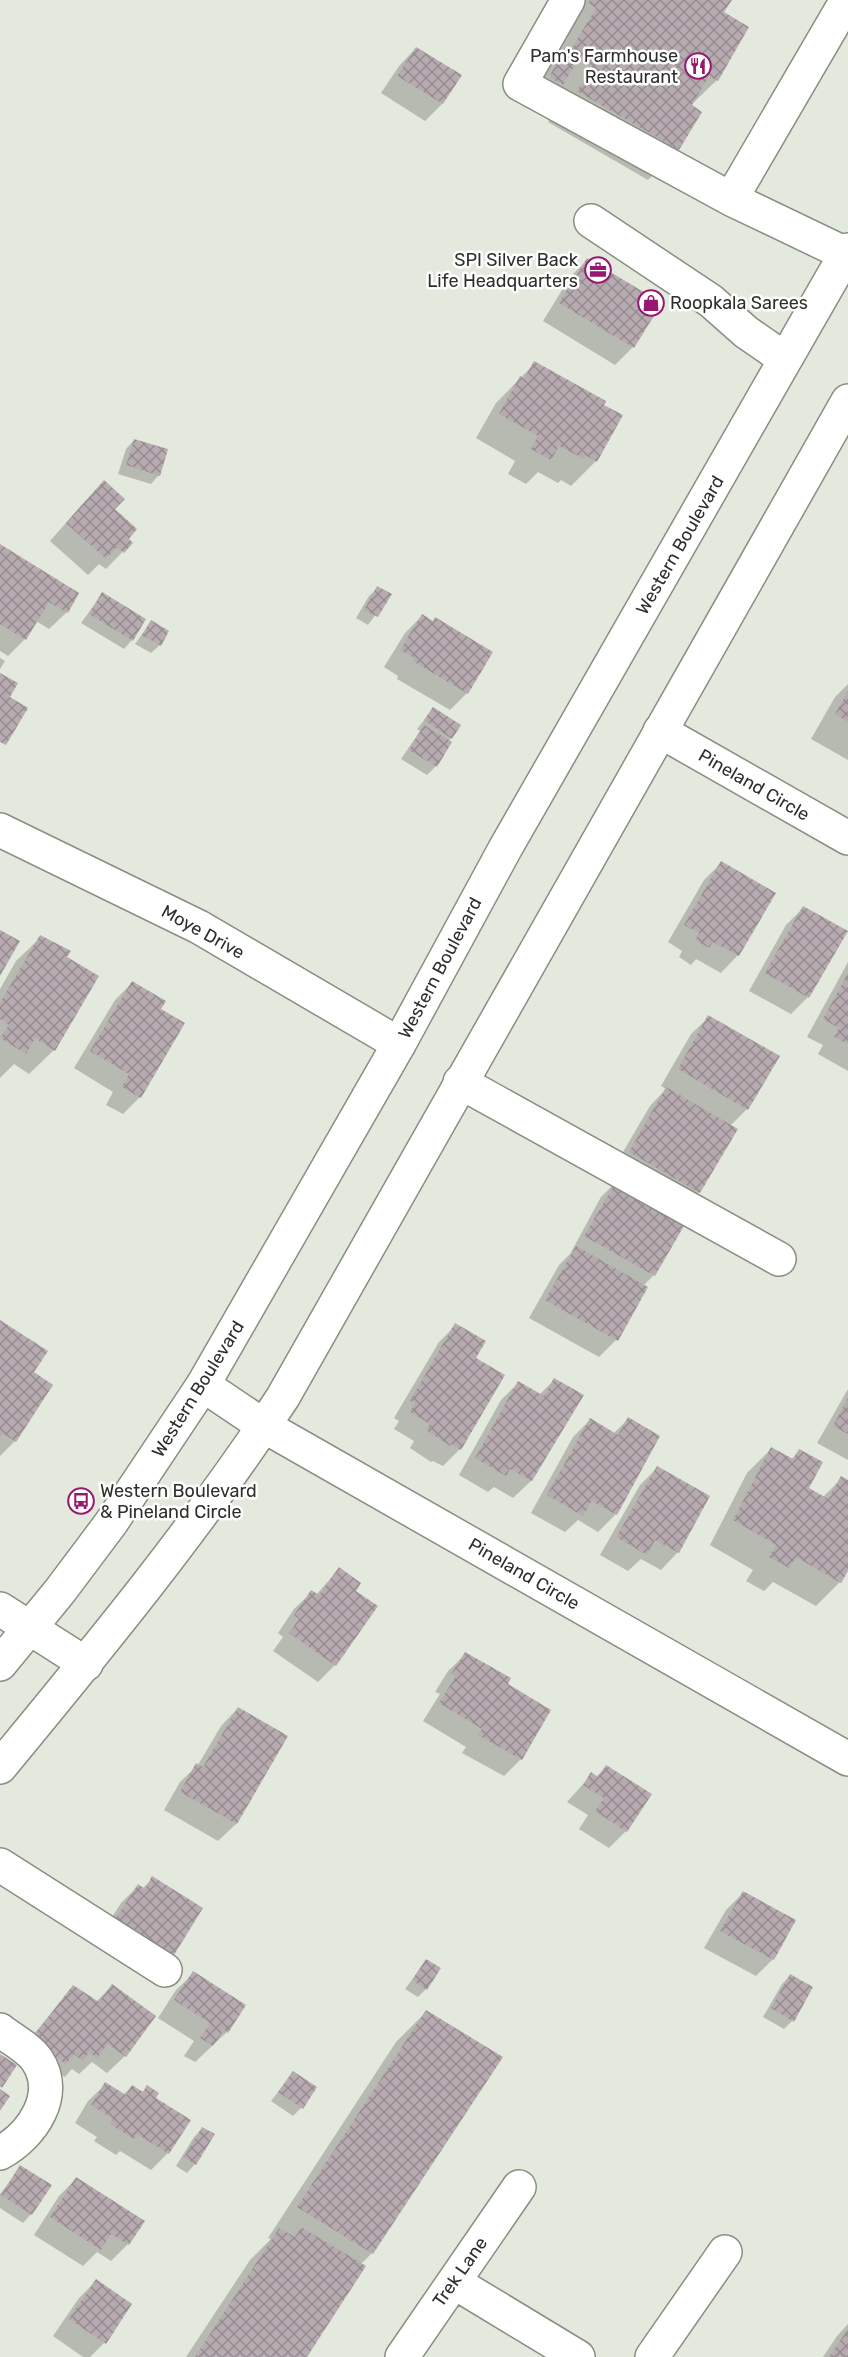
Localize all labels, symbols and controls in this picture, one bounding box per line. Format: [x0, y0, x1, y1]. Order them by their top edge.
place label: Pam's Farmhouse Restaurant [530, 45, 678, 88]
restaurant icon: Pam's Farmhouse Restaurant [683, 51, 713, 81]
place label: SPI Silver Back Life Headquarters [427, 249, 579, 292]
office icon: SPI Silver Back Life Headquarters [583, 255, 613, 285]
shop icon: Roopkala Sarees [636, 288, 666, 318]
place label: Roopkala Sarees [670, 292, 808, 314]
street label: Western Boulevard [631, 472, 729, 618]
street label: Pineland Circle [695, 744, 813, 826]
street label: Western Boulevard [393, 894, 487, 1042]
street label: Moye Drive [158, 900, 248, 964]
street label: Western Boulevard [147, 1317, 249, 1461]
place label: Western Boulevard & Pineland Circle [100, 1480, 257, 1523]
bus stop icon: Western Boulevard & Pineland Circle [66, 1486, 96, 1516]
street label: Pineland Circle [465, 1533, 583, 1615]
street label: Trek Lane [428, 2233, 492, 2311]

